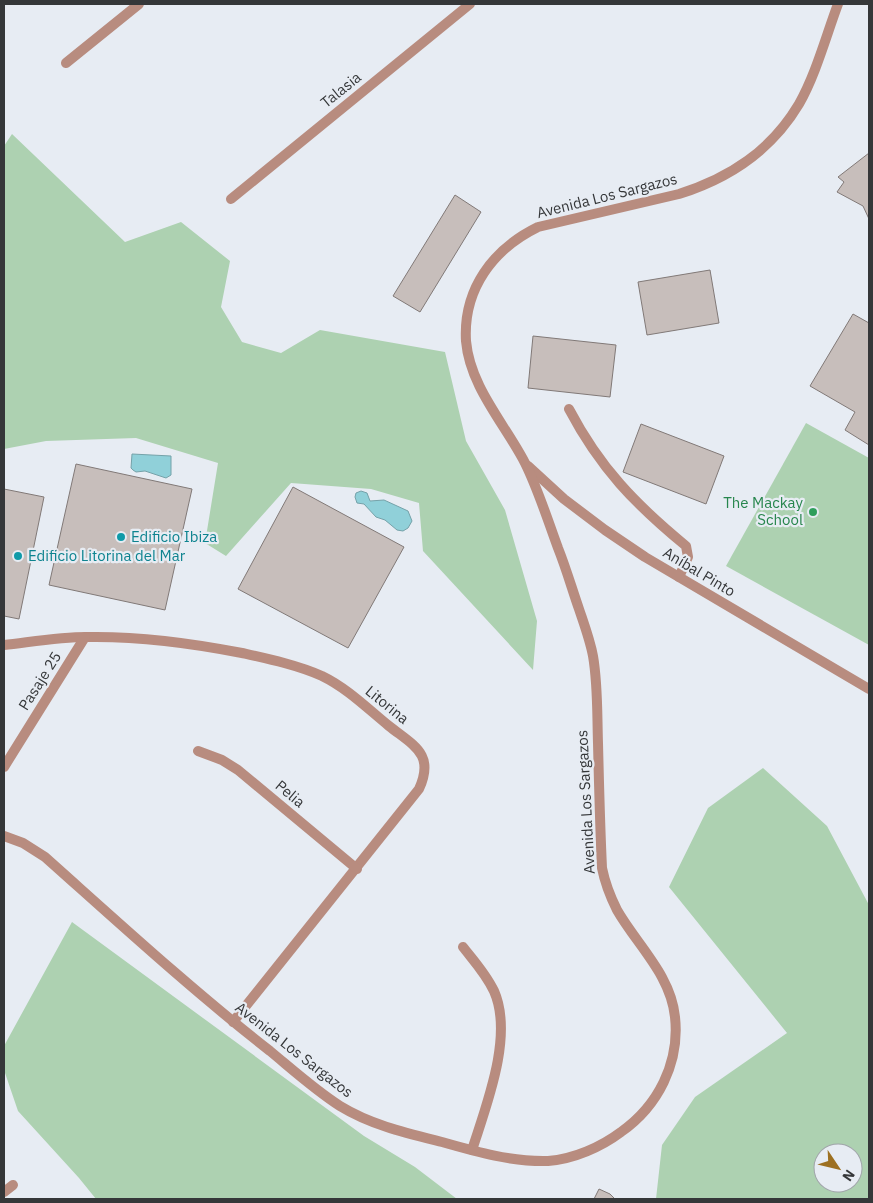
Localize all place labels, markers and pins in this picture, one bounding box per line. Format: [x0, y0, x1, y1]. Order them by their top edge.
place label: The Mackay School [723, 493, 804, 529]
marker: The Mackay School [807, 506, 819, 518]
place label: Edificio Ibiza [131, 527, 217, 546]
marker: Edificio Ibiza [115, 531, 127, 543]
place label: Edificio Litorina del Mar [28, 546, 186, 565]
marker: Edificio Litorina del Mar [12, 550, 24, 562]

